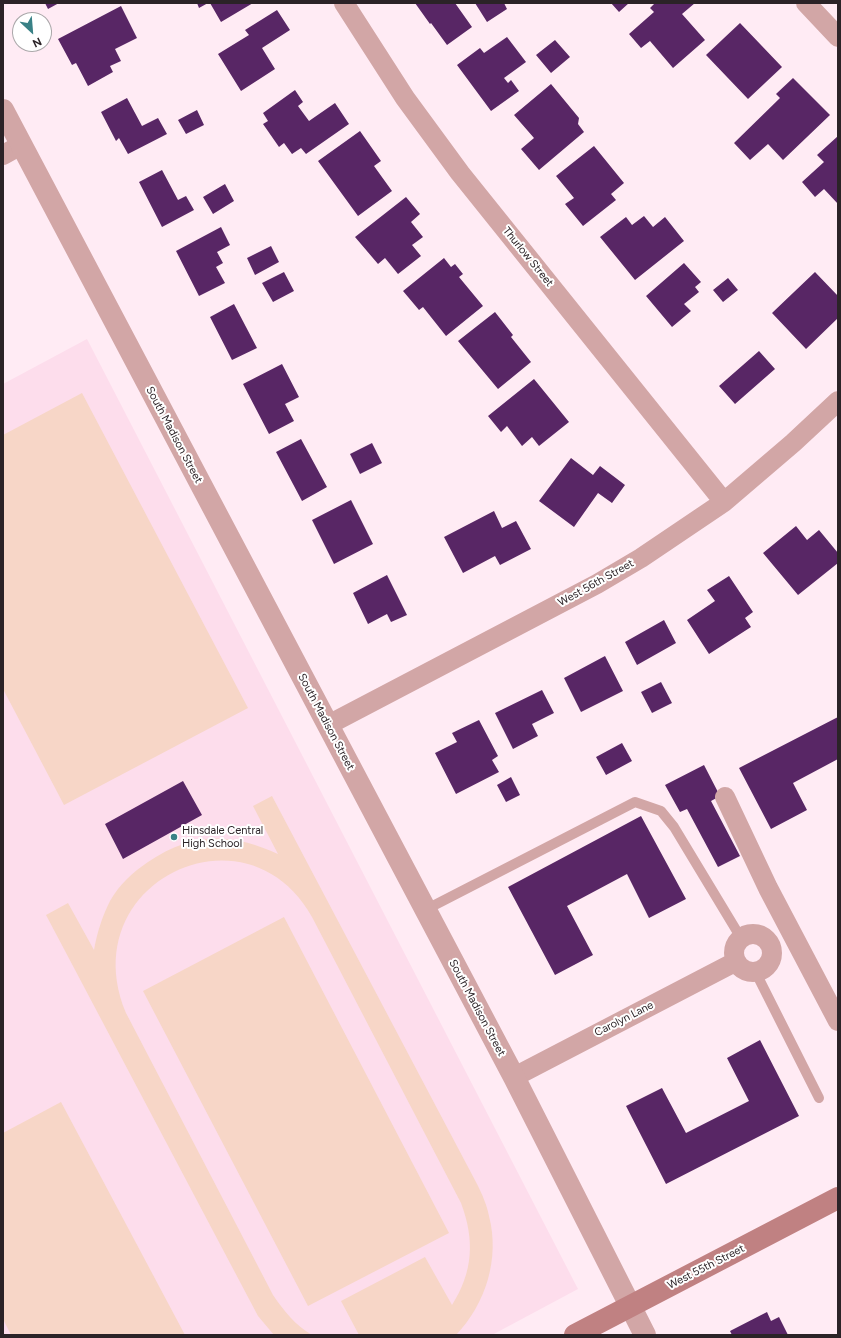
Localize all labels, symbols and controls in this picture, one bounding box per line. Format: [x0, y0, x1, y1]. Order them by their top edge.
north arrow [12, 12, 52, 52]
text: N [30, 35, 44, 50]
street label: Thurlow Street [500, 225, 556, 289]
street label: South Madison Street [143, 385, 205, 485]
street label: West 56th Street [556, 557, 636, 609]
street label: South Madison Street [295, 672, 357, 772]
place label: Hinsdale Central High School [182, 824, 263, 850]
marker: Hinsdale Central High School [169, 832, 179, 842]
street label: South Madison Street [446, 958, 508, 1058]
street label: Carolyn Lane [592, 999, 656, 1039]
street label: West 55th Street [665, 1242, 747, 1292]

